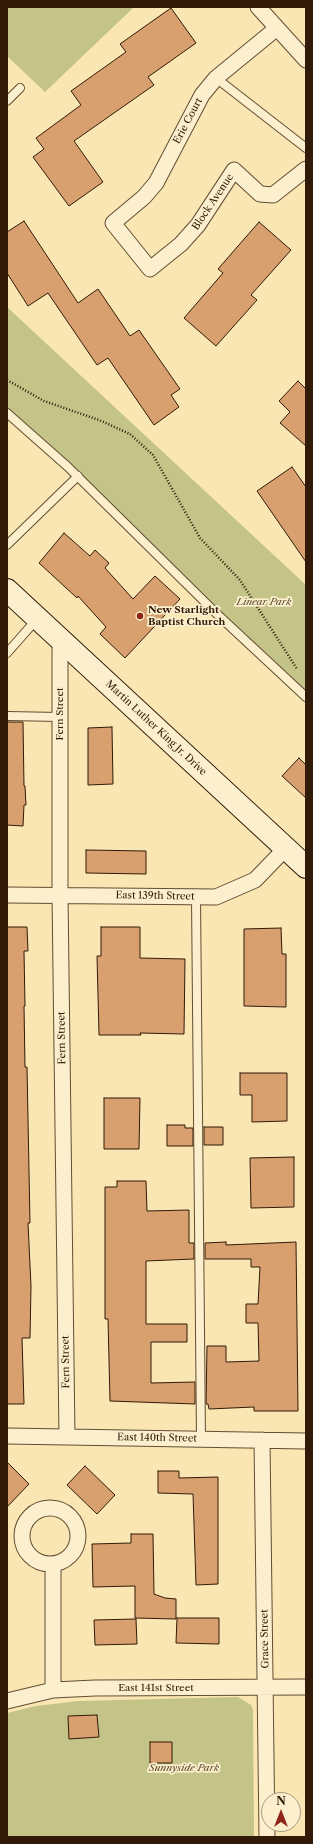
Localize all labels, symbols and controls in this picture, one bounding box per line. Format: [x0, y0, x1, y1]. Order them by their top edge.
street label: Erie Court [171, 96, 205, 146]
street label: Block Avenue [190, 172, 236, 232]
park label: Linear Park [237, 596, 291, 608]
place label: New Starlight Baptist Church [148, 604, 225, 628]
marker: New Starlight Baptist Church [135, 611, 145, 621]
street label: Martin Luther King Jr. Drive [103, 678, 209, 778]
street label: Fern Street [54, 687, 66, 741]
street label: East 139th Street [115, 889, 195, 903]
street label: Fern Street [56, 1011, 68, 1065]
street label: Fern Street [60, 1335, 72, 1389]
street label: East 140th Street [117, 1431, 197, 1445]
street label: Grace Street [258, 1609, 272, 1669]
street label: East 141st Street [118, 1682, 194, 1694]
park label: Sunnyside Park [149, 1762, 219, 1774]
north arrow [261, 1792, 301, 1832]
text: N [276, 1794, 286, 1808]

